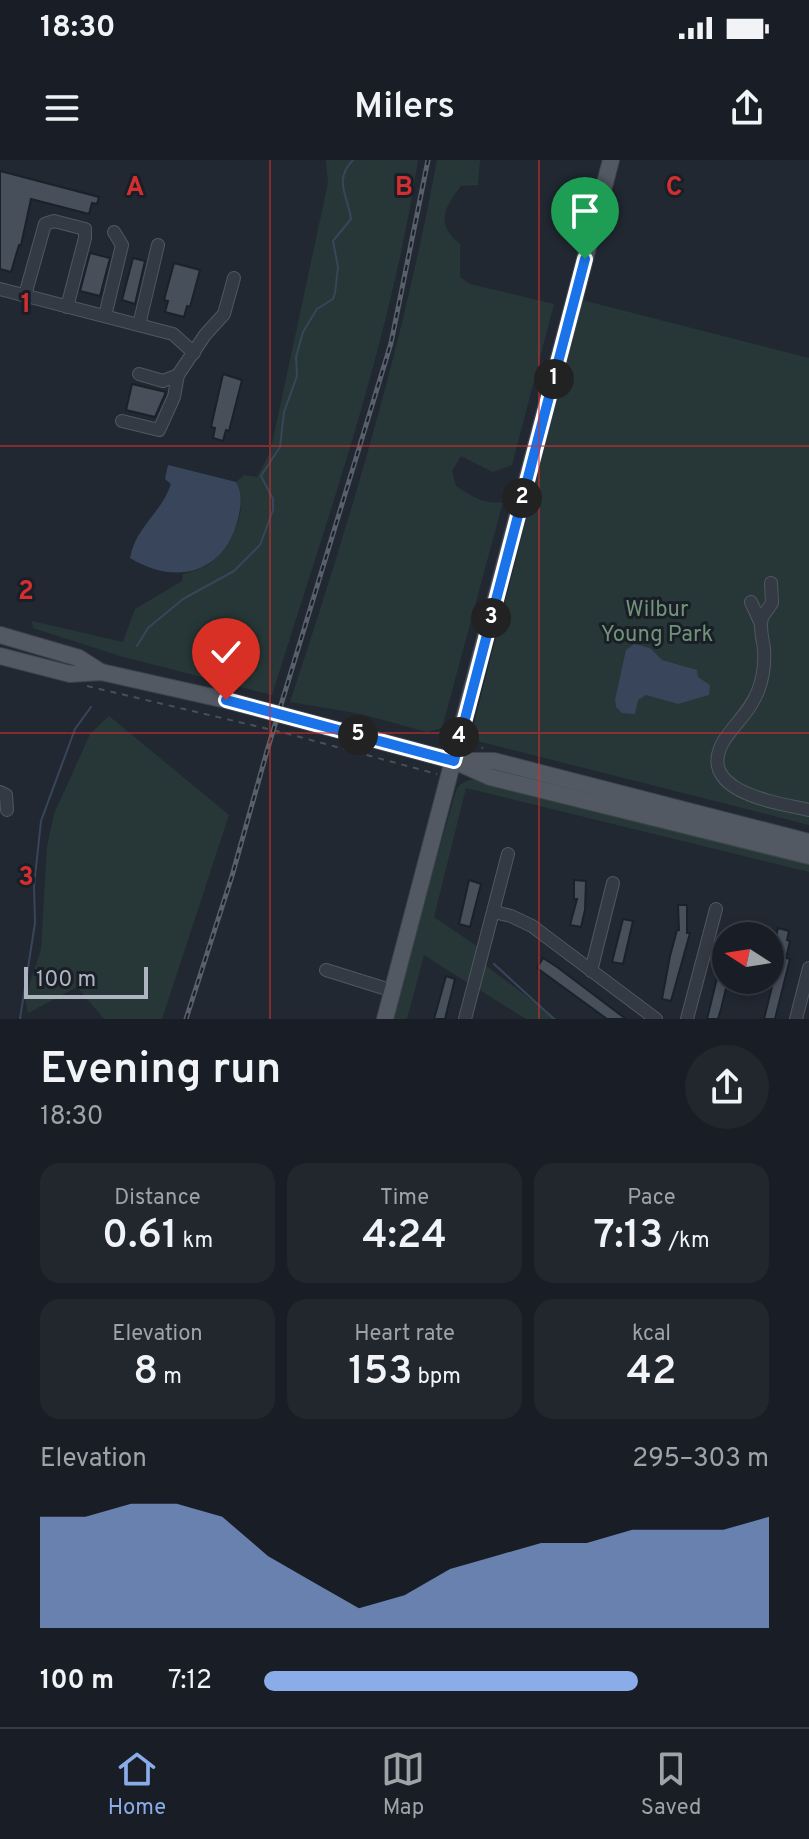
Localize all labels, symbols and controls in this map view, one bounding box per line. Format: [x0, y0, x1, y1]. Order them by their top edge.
text: 18:30 [40, 10, 115, 47]
text: Milers [354, 85, 455, 131]
icon: menu [40, 86, 84, 130]
icon: share [725, 86, 769, 130]
text: A [126, 172, 144, 205]
text: B [395, 172, 413, 205]
text: C [666, 172, 682, 205]
pin [551, 177, 619, 259]
icon: arrive [563, 189, 607, 233]
text: 1 [21, 289, 31, 322]
pin: 1 [534, 359, 574, 399]
text: 1 [550, 365, 558, 392]
pin: 2 [502, 478, 542, 518]
text: 2 [515, 484, 529, 511]
text: 2 [18, 576, 34, 609]
park label: Wilbur Young Park [601, 597, 713, 649]
pin: 3 [471, 598, 511, 638]
text: 3 [484, 604, 498, 631]
pin [192, 618, 260, 700]
icon: check [204, 630, 248, 674]
pin: 5 [338, 715, 378, 755]
pin: 4 [439, 717, 479, 757]
text: 5 [351, 721, 365, 748]
text: 4 [452, 723, 466, 750]
text: 3 [18, 862, 34, 895]
north arrow [712, 922, 784, 994]
map controls [712, 922, 784, 994]
scale bar [24, 963, 148, 999]
text: 100 m [36, 967, 96, 994]
text: Evening run [40, 1043, 281, 1099]
button: share [685, 1045, 769, 1129]
text: 18:30 [40, 1101, 104, 1134]
text: Distance [114, 1185, 201, 1212]
text: Time [380, 1185, 429, 1212]
text: Pace [627, 1185, 676, 1212]
text: 0.61 [102, 1212, 177, 1262]
text: 4:24 [362, 1212, 447, 1262]
text: 7:13 [593, 1212, 663, 1262]
text: km [177, 1228, 213, 1255]
text: /km [663, 1228, 710, 1255]
text: Elevation [112, 1321, 203, 1348]
text: Heart rate [354, 1321, 455, 1348]
text: kcal [632, 1321, 671, 1348]
text: 8 [133, 1348, 158, 1398]
text: 153 [348, 1348, 412, 1398]
text: 42 [627, 1348, 676, 1398]
text: m [158, 1364, 182, 1391]
text: bpm [412, 1364, 461, 1391]
text: Elevation [40, 1443, 147, 1476]
text: 295–303 m [632, 1443, 769, 1476]
text: 100 m [40, 1665, 114, 1698]
text: 7:12 [168, 1665, 212, 1698]
tab: Home [108, 1747, 166, 1822]
tab: Map [381, 1747, 425, 1822]
tab: Saved [641, 1747, 701, 1822]

